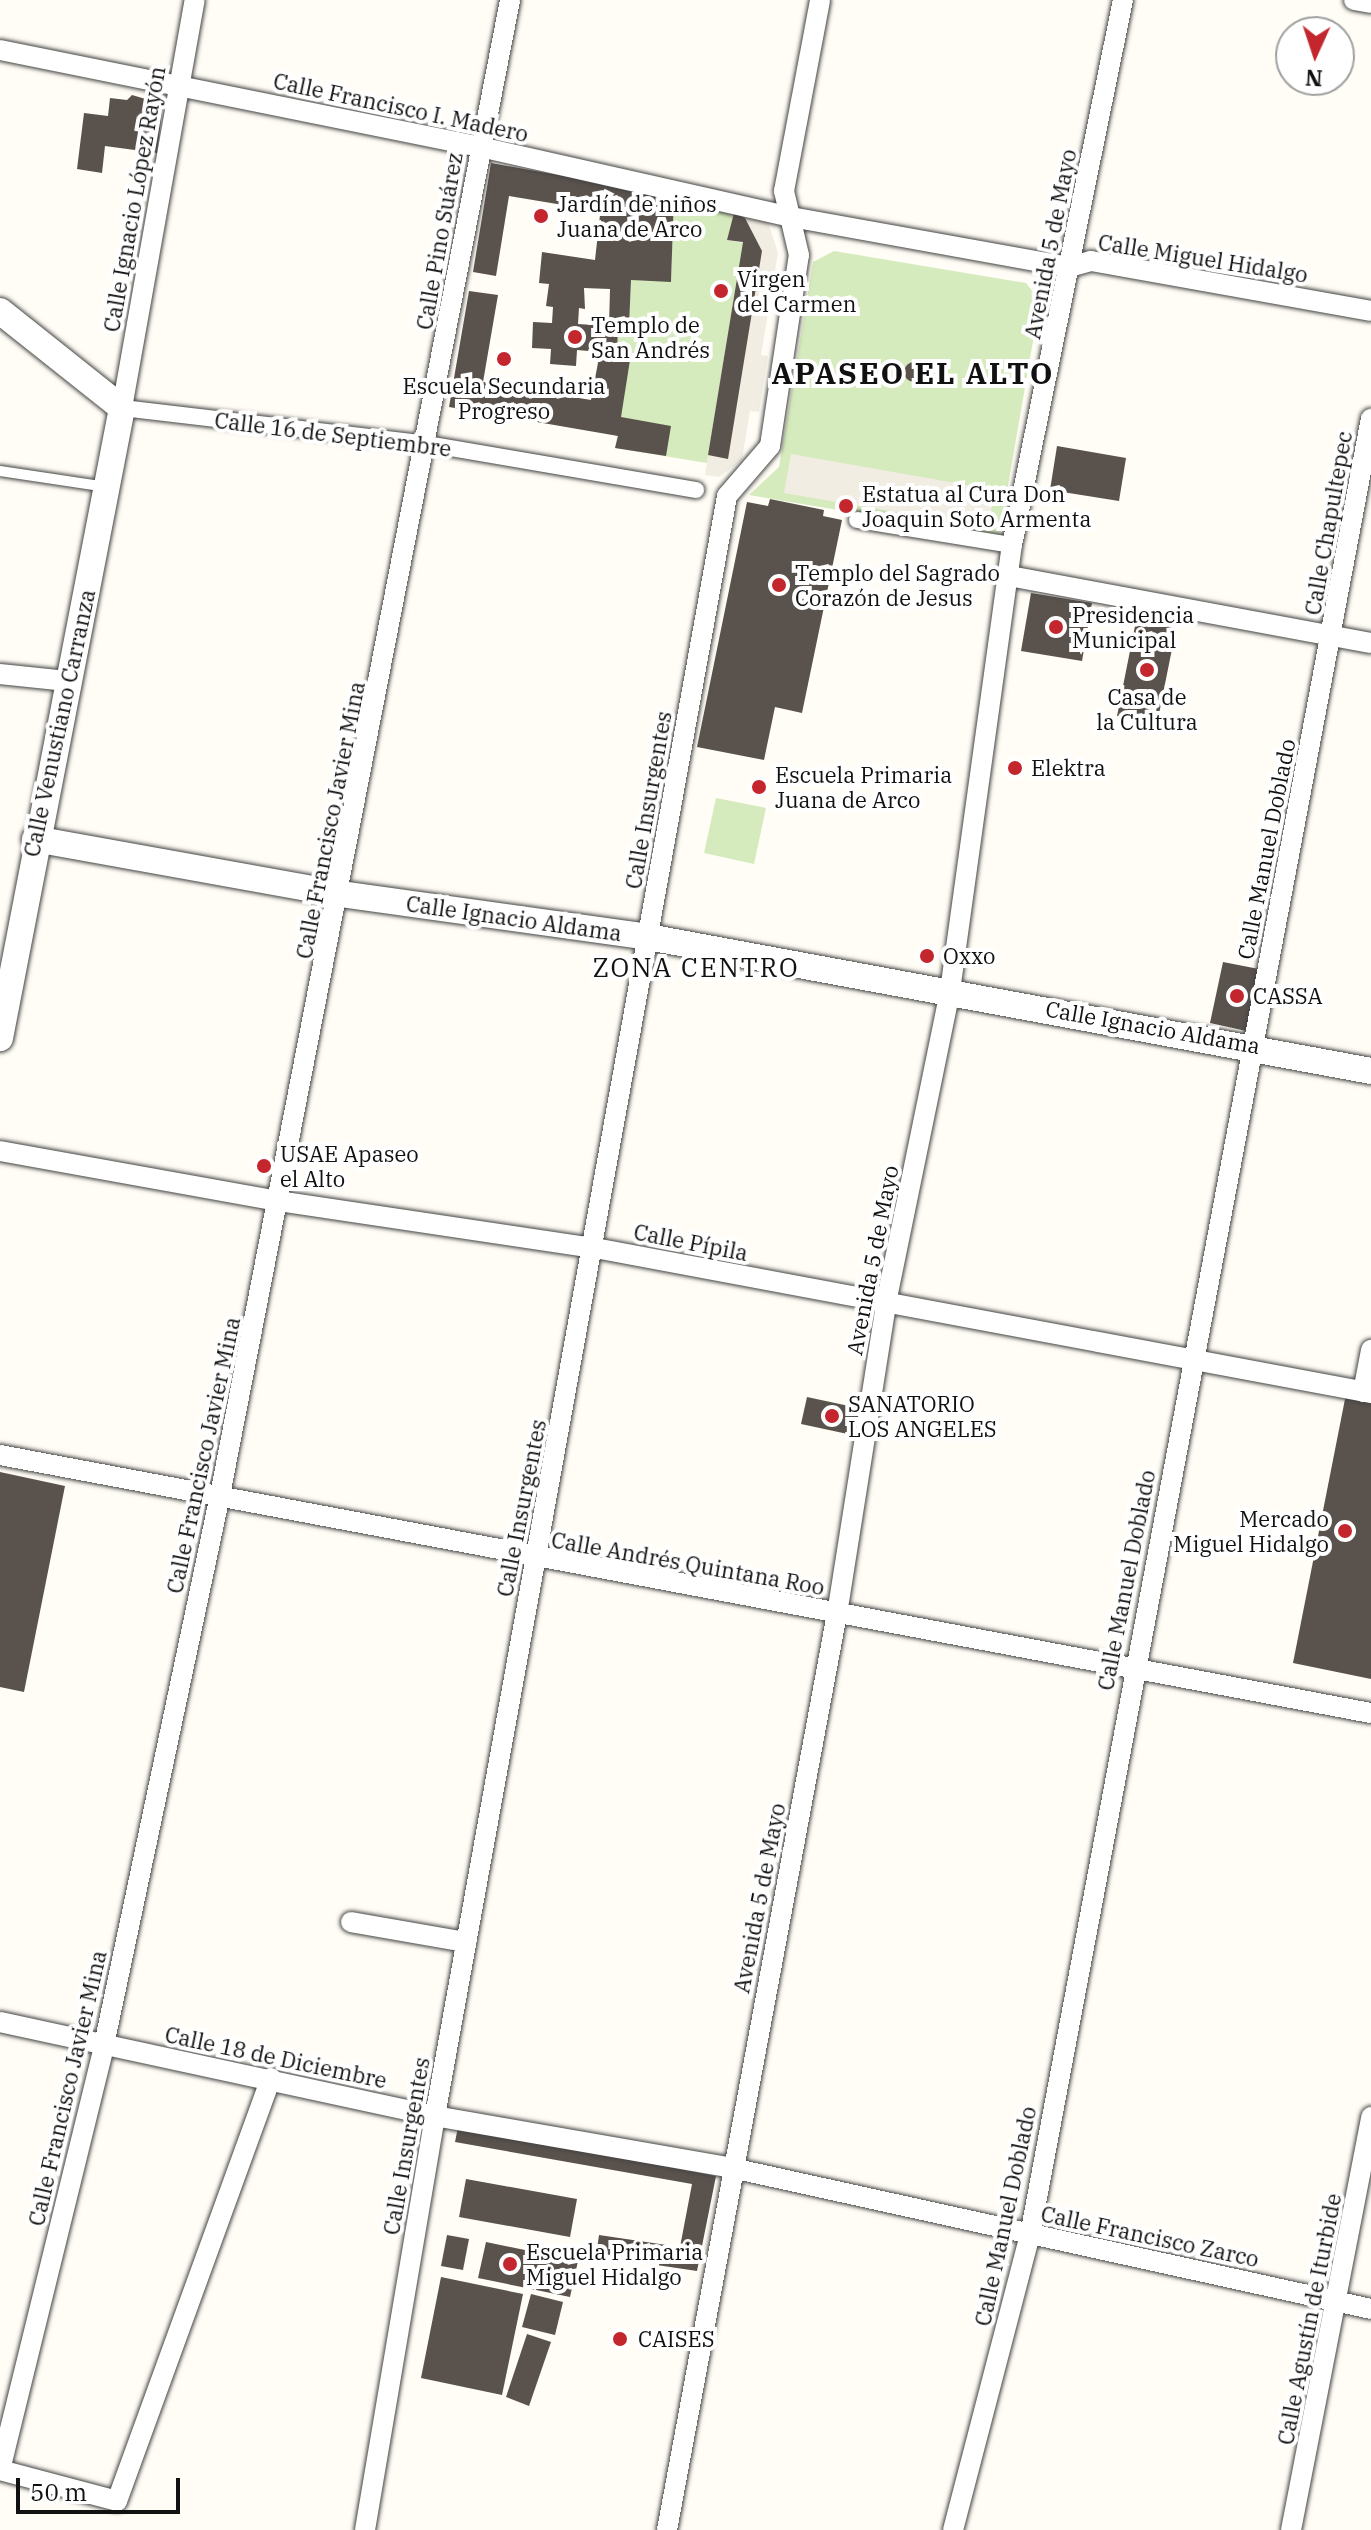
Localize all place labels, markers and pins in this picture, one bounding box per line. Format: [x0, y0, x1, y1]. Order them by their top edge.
place label: Jardín de niños Juana de Arco [557, 190, 717, 242]
marker: Jardín de niños Juana de Arco [532, 207, 550, 225]
place label: Virgen del Carmen [737, 265, 857, 316]
marker: Virgen del Carmen [712, 282, 730, 300]
place label: Templo de San Andrés [591, 311, 710, 362]
marker: Templo de San Andrés [566, 328, 584, 346]
marker: Escuela Secundaria Progreso [495, 350, 513, 368]
place label: Escuela Secundaria Progreso [402, 372, 606, 424]
place label: Estatua al Cura Don Joaquin Soto Armenta [862, 480, 1091, 532]
marker: Estatua al Cura Don Joaquin Soto Armenta [837, 497, 855, 515]
place label: Templo del Sagrado Corazón de Jesus [795, 559, 1000, 610]
marker: Templo del Sagrado Corazón de Jesus [770, 576, 788, 594]
place label: Presidencia Municipal [1072, 601, 1194, 652]
marker: Presidencia Municipal [1047, 618, 1065, 636]
marker: Casa de la Cultura [1138, 661, 1156, 679]
place label: Casa de la Cultura [1096, 683, 1198, 734]
place label: Elektra [1031, 755, 1106, 781]
marker: Elektra [1006, 759, 1024, 777]
place label: Escuela Primaria Juana de Arco [775, 761, 952, 812]
marker: Escuela Primaria Juana de Arco [750, 778, 768, 796]
place label: Oxxo [943, 943, 995, 969]
marker: Oxxo [918, 947, 936, 965]
place label: CASSA [1253, 983, 1323, 1009]
marker: CASSA [1228, 987, 1246, 1005]
place label: USAE Apaseo el Alto [280, 1140, 419, 1192]
marker: USAE Apaseo el Alto [255, 1157, 273, 1175]
place label: SANATORIO LOS ANGELES [848, 1390, 997, 1442]
marker: SANATORIO LOS ANGELES [823, 1407, 841, 1425]
place label: Mercado Miguel Hidalgo [1173, 1505, 1329, 1556]
marker: Mercado Miguel Hidalgo [1336, 1522, 1354, 1540]
place label: Escuela Primaria Miguel Hidalgo [526, 2238, 703, 2290]
marker: Escuela Primaria Miguel Hidalgo [501, 2255, 519, 2273]
place label: CAISES [638, 2326, 715, 2352]
marker: CAISES [609, 2328, 631, 2350]

